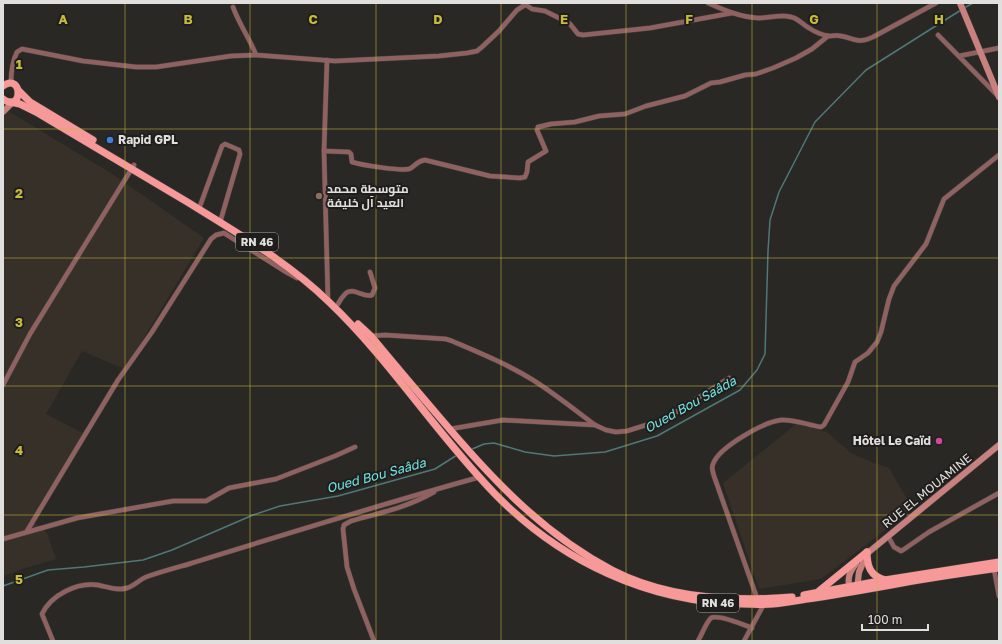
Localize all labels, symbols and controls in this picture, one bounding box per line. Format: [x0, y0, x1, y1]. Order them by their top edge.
text: A [58, 11, 68, 27]
text: B [183, 11, 193, 27]
text: C [308, 11, 318, 27]
text: D [433, 11, 443, 27]
text: E [560, 11, 568, 27]
text: F [685, 11, 693, 27]
text: G [809, 11, 819, 27]
text: H [934, 11, 944, 27]
text: 1 [16, 56, 23, 72]
place label: Rapid GPL [118, 132, 178, 147]
marker: Rapid GPL [105, 135, 115, 145]
place label: متوسطة محمد العيد آل خليفة [327, 181, 409, 211]
text: 2 [15, 185, 23, 201]
marker: متوسطة محمد العيد آل خليفة [314, 191, 324, 201]
road number: RN 46 [236, 233, 278, 251]
text: 3 [15, 314, 23, 330]
water label: Oued Bou Saâda [641, 372, 739, 436]
place label: Hôtel Le Caïd [853, 433, 931, 448]
marker: Hôtel Le Caïd [934, 436, 944, 446]
text: 4 [15, 442, 23, 458]
street label: RUE EL MOUAMINE [879, 450, 974, 531]
water label: Oued Bou Saâda [325, 454, 428, 496]
text: 5 [15, 571, 23, 587]
road number: RN 46 [697, 594, 739, 612]
scale bar [862, 606, 928, 632]
text: 100 m [868, 612, 902, 627]

